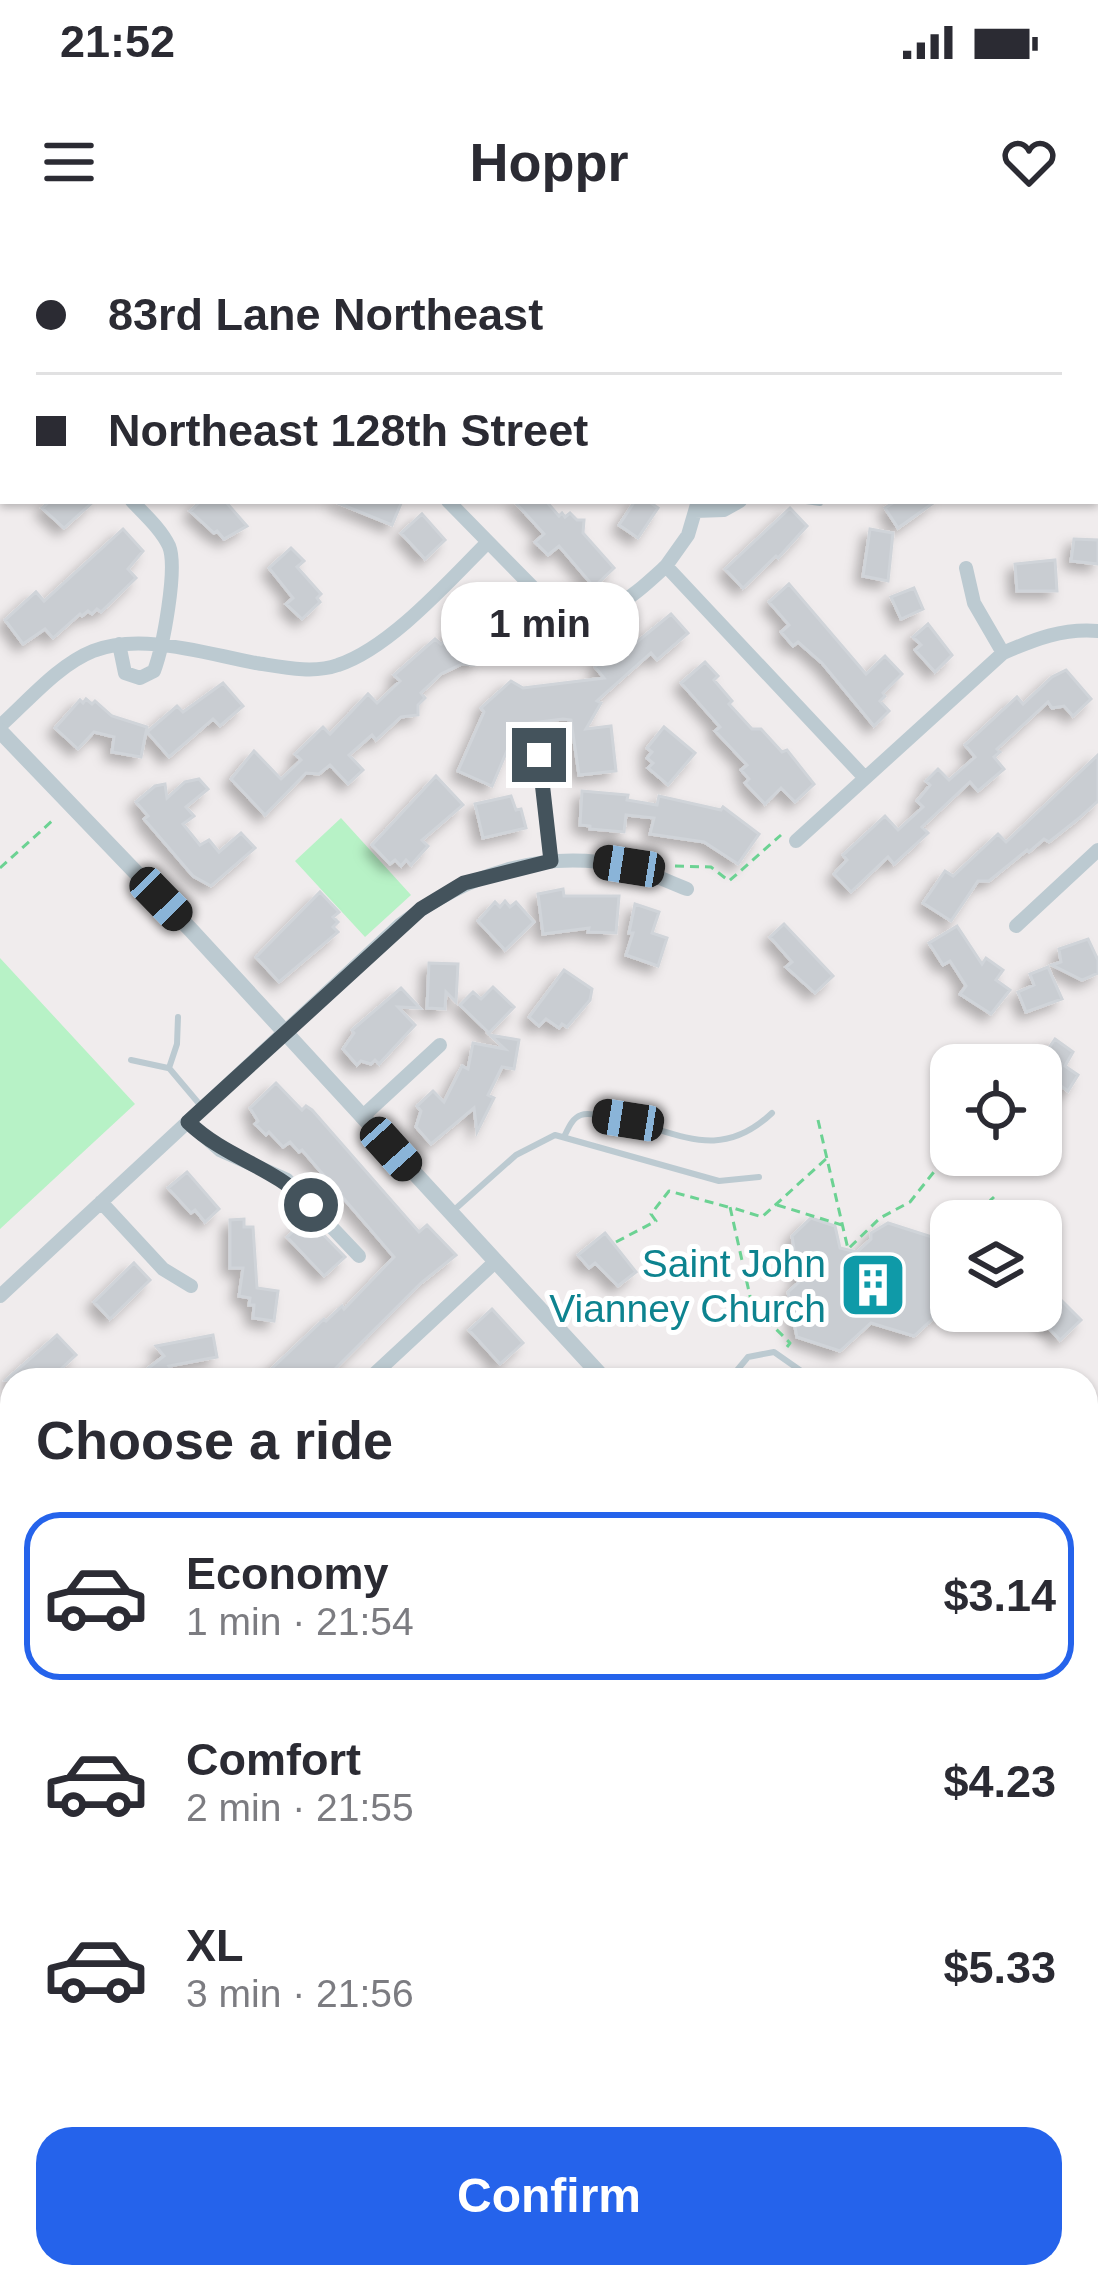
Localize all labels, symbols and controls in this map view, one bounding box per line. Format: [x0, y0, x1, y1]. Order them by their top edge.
text: 21:52 [60, 16, 175, 67]
icon: menu [36, 129, 102, 195]
icon: heart [996, 129, 1062, 195]
text: Hoppr [470, 132, 628, 192]
text: 83rd Lane Northeast [108, 289, 543, 340]
text: Northeast 128th Street [108, 405, 588, 456]
callout: 1 min [440, 581, 638, 665]
text: 1 min [489, 602, 591, 645]
route end [512, 728, 566, 782]
car [591, 843, 667, 889]
car [123, 861, 199, 937]
map controls [930, 1044, 1062, 1332]
button: locate [930, 1044, 1062, 1176]
car [590, 1097, 666, 1143]
car [354, 1110, 428, 1188]
route start [284, 1178, 338, 1232]
button: layers [930, 1200, 1062, 1332]
place label: Saint John Vianney Church [549, 1242, 826, 1330]
building icon: Saint John Vianney Church [838, 1250, 908, 1320]
text: Choose a ride [36, 1410, 393, 1470]
icon: car [42, 1542, 150, 1650]
text: Economy [186, 1548, 389, 1599]
text: $3.14 [943, 1570, 1056, 1621]
text: 1 min · 21:54 [186, 1600, 414, 1643]
icon: car [42, 1728, 150, 1836]
text: Comfort [186, 1734, 361, 1785]
text: $4.23 [943, 1756, 1056, 1807]
text: 2 min · 21:55 [186, 1786, 414, 1829]
icon: car [42, 1914, 150, 2022]
text: XL [186, 1920, 244, 1971]
text: $5.33 [943, 1942, 1056, 1993]
text: 3 min · 21:56 [186, 1972, 414, 2015]
button: Confirm [36, 2127, 1062, 2265]

